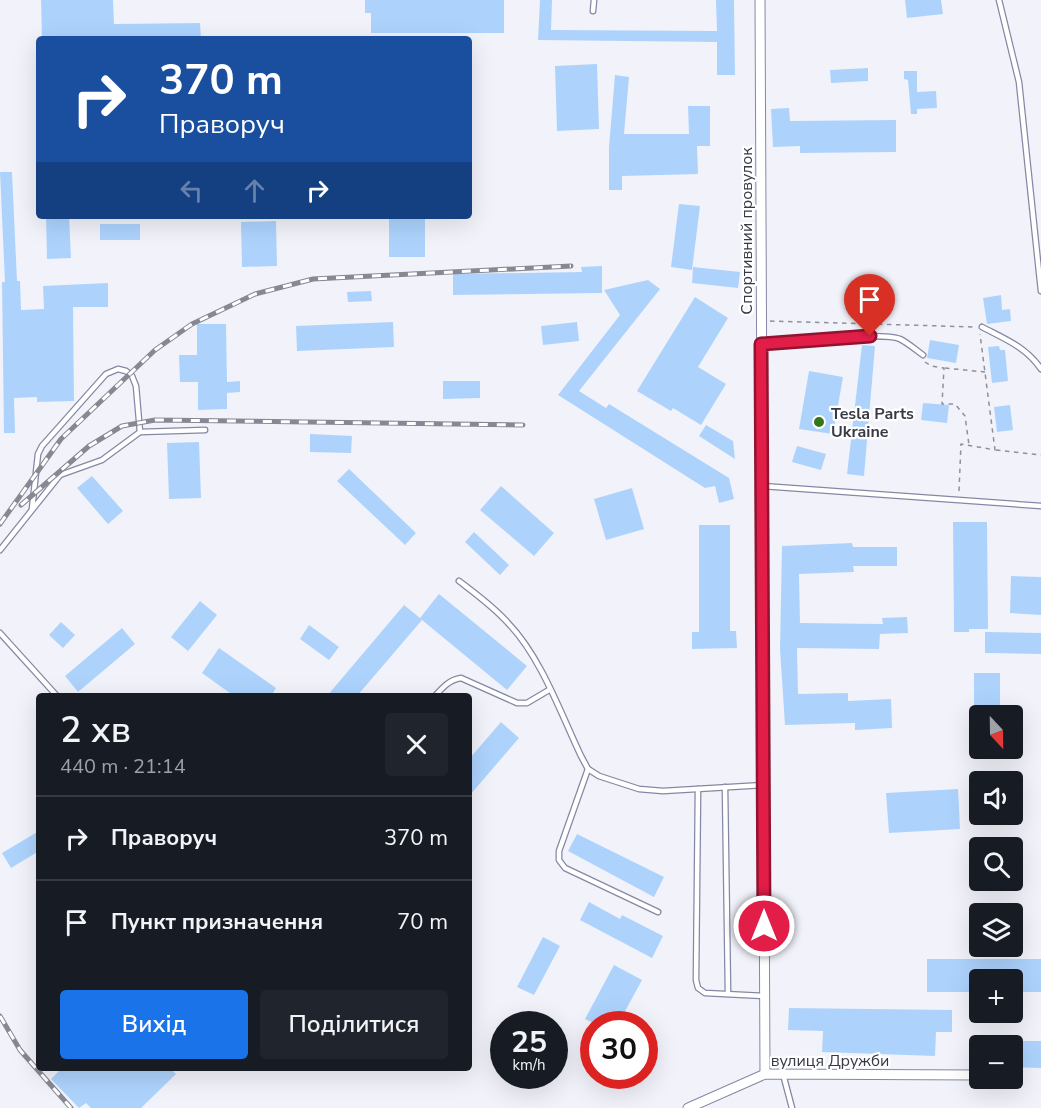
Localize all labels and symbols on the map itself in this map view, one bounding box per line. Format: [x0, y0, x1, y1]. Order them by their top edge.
street label: Спортивний провулок [736, 147, 758, 315]
pin [844, 274, 895, 336]
place label: Tesla Parts Ukraine [831, 403, 914, 443]
marker: Tesla Parts Ukraine [812, 415, 826, 429]
north arrow [969, 705, 1023, 759]
position arrow [732, 894, 796, 958]
speed limit sign: 30 [580, 1011, 658, 1089]
street label: вулиця Дружби [771, 1050, 889, 1072]

